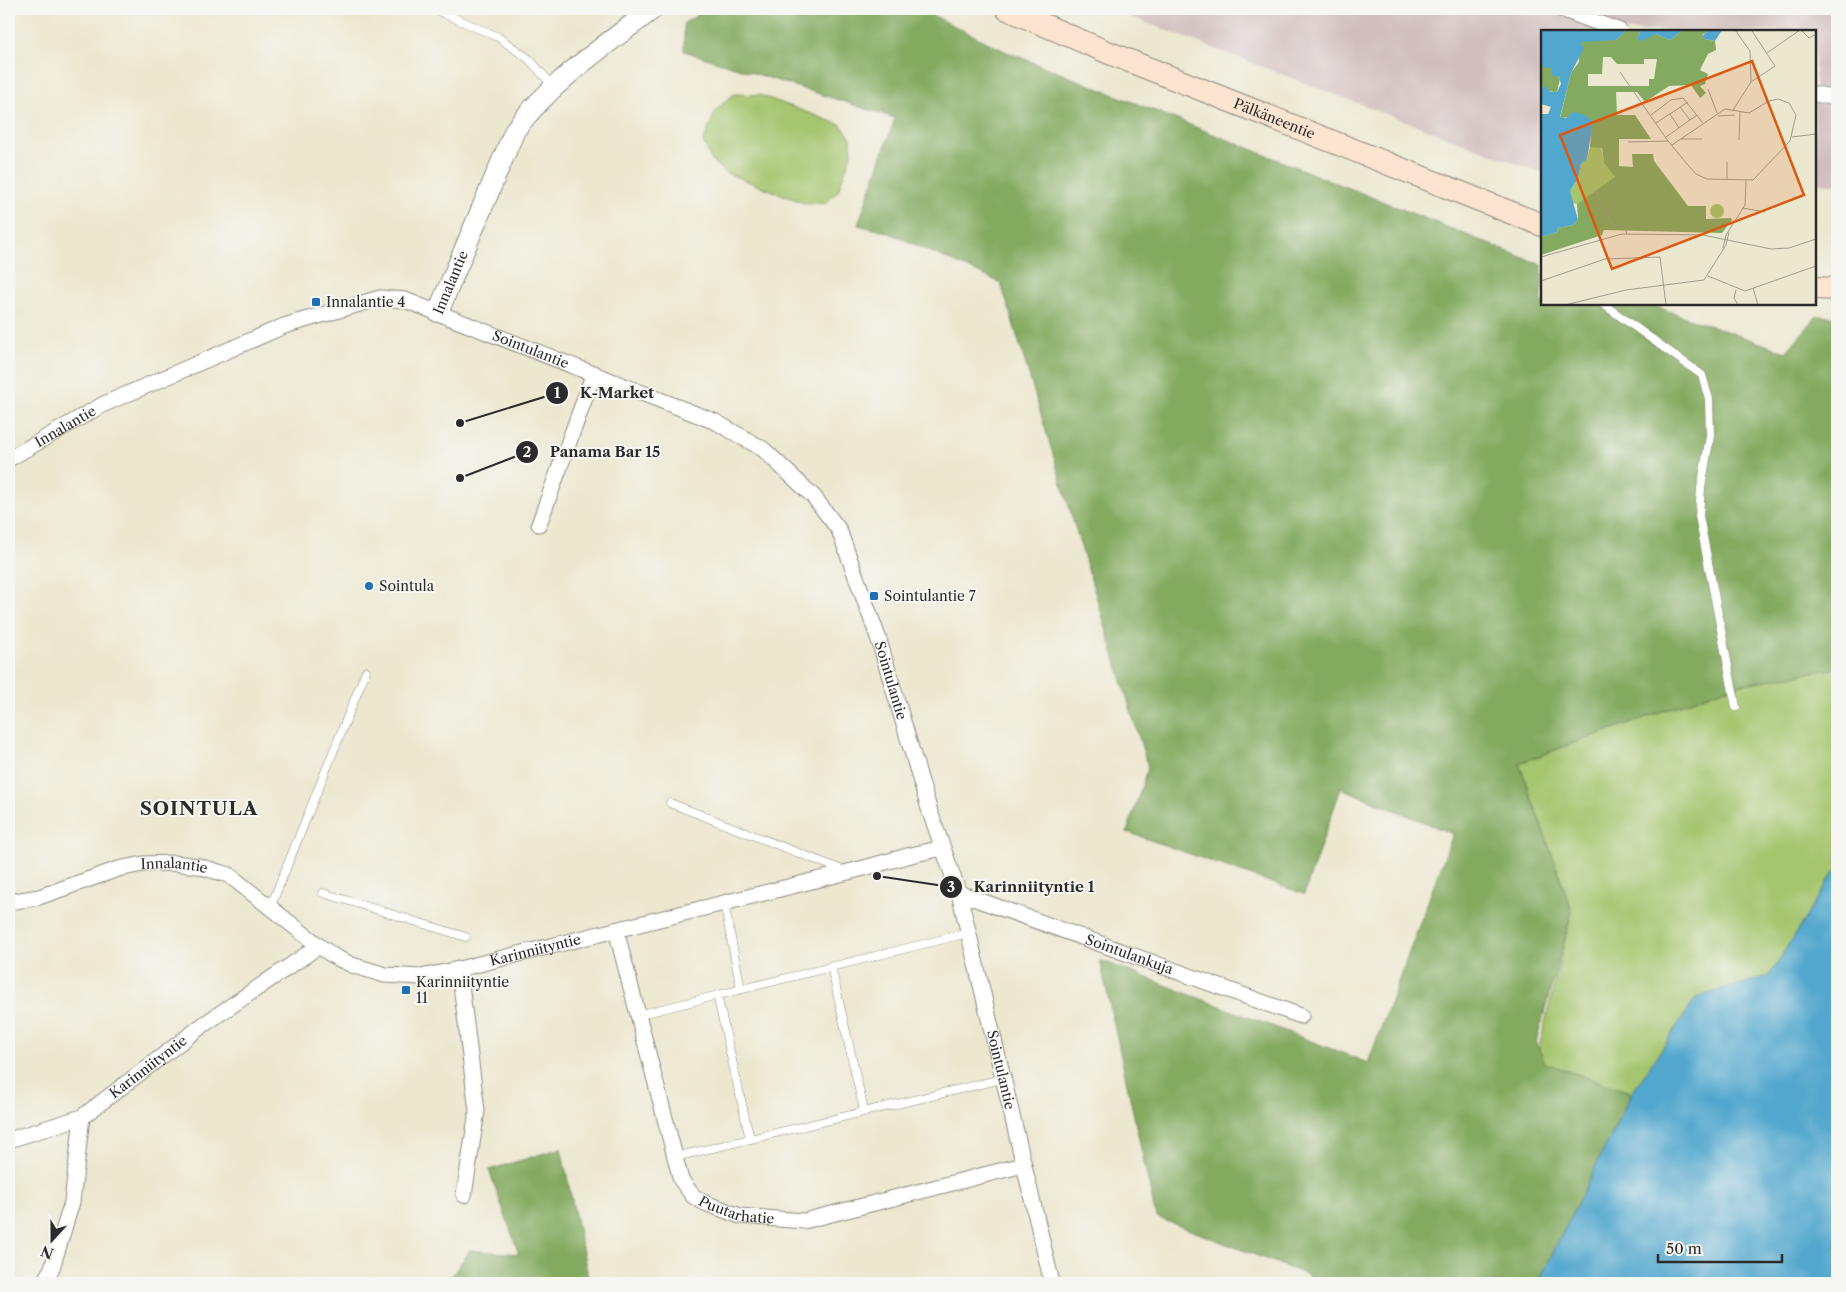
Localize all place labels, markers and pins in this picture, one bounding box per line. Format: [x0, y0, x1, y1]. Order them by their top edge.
place label: Innalantie 4 [326, 293, 405, 311]
marker: Innalantie 4 [310, 296, 322, 308]
callout: K-Market [545, 378, 664, 408]
callout: Panama Bar 15 [514, 437, 670, 467]
place label: Sointula [379, 577, 435, 595]
marker: Sointula [363, 580, 375, 592]
place label: Sointulantie 7 [884, 587, 976, 605]
marker: Sointulantie 7 [868, 590, 880, 602]
callout: Karinniityntie 1 [939, 872, 1105, 902]
place label: Karinniityntie 11 [416, 973, 509, 1007]
marker: Karinniityntie 11 [400, 984, 412, 996]

